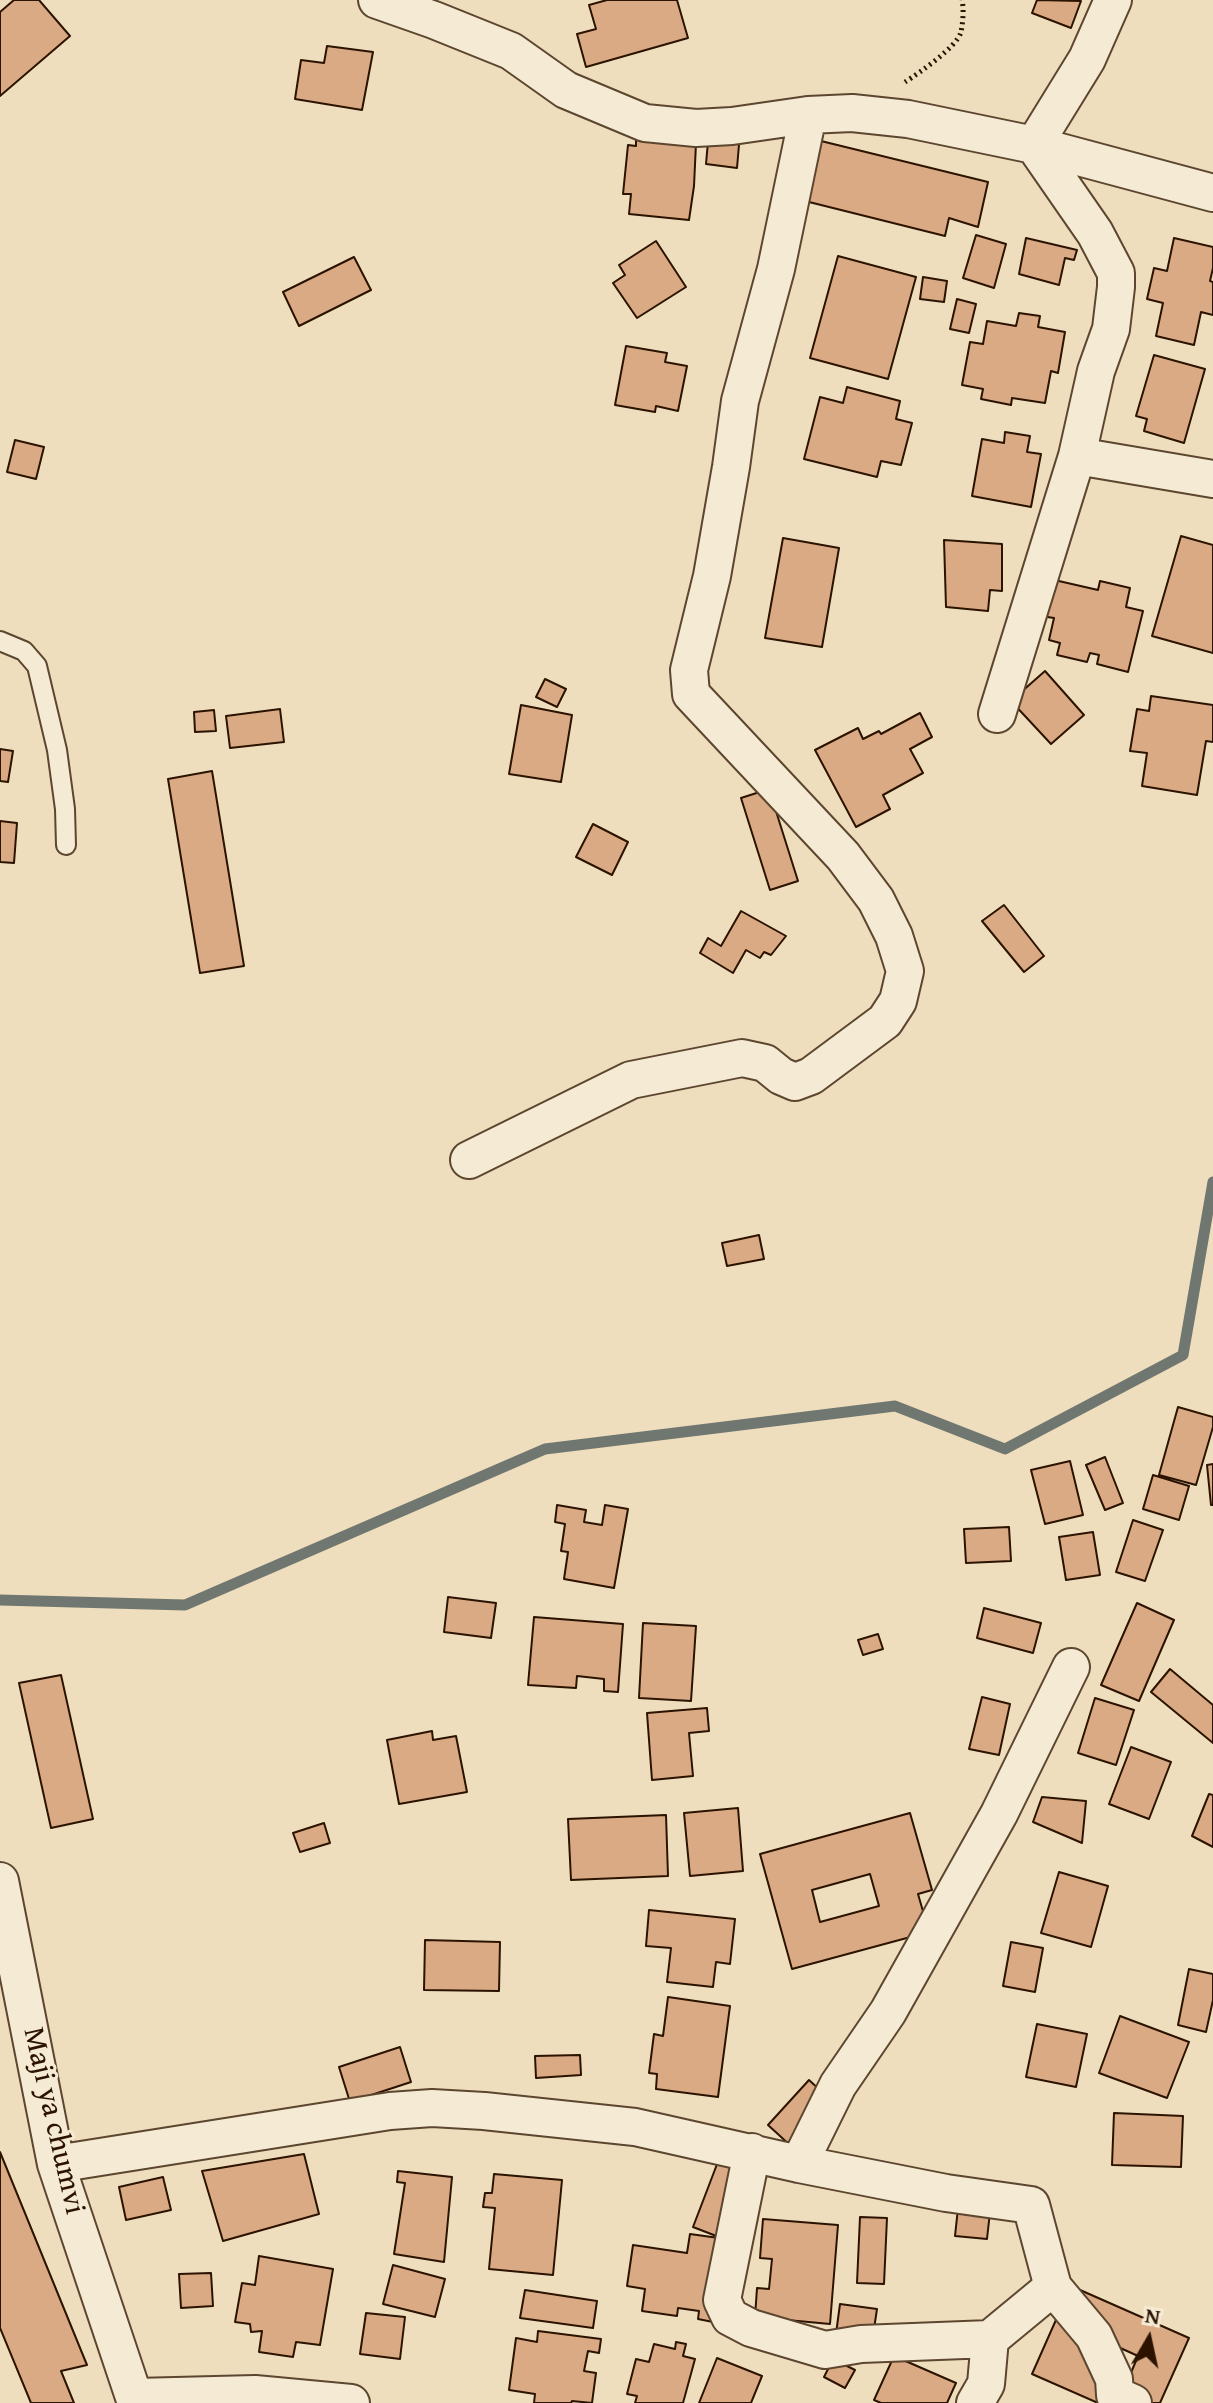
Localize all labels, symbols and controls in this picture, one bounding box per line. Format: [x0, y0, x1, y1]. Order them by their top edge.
street label: Maji ya chumvi [14, 2024, 92, 2218]
text: N [1143, 2298, 1163, 2332]
north arrow [1109, 2299, 1189, 2379]

